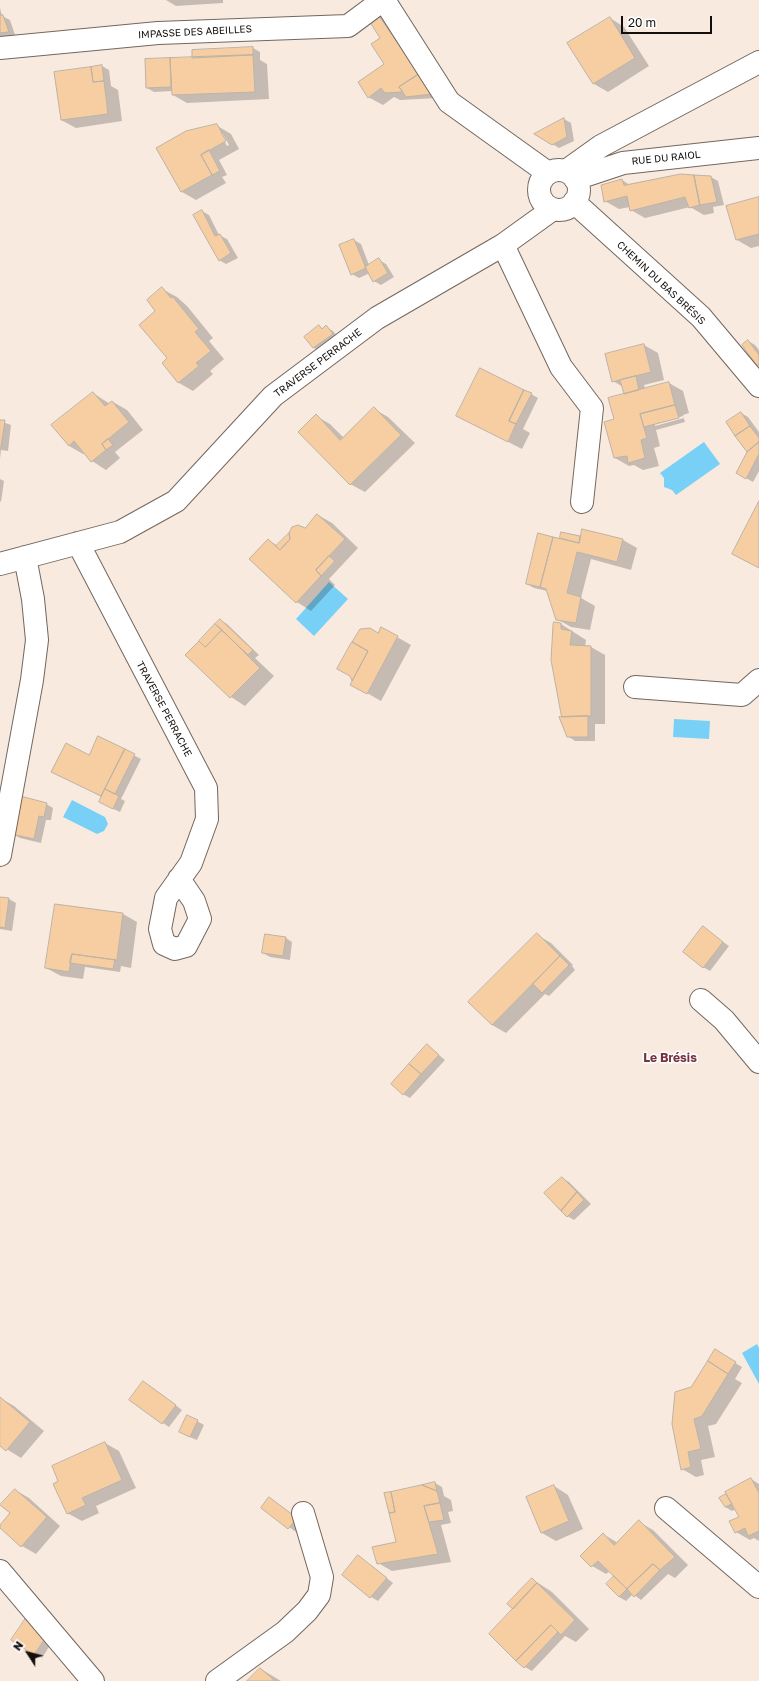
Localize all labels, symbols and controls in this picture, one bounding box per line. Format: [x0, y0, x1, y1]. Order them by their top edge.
scale bar [623, 8, 714, 34]
text: 20 m [628, 15, 656, 30]
street label: IMPASSE DES ABEILLES [138, 23, 252, 41]
street label: RUE DU RAIOL [631, 148, 701, 168]
street label: CHEMIN DU BAS BRÉSIS [614, 239, 708, 327]
street label: TRAVERSE PERRACHE [272, 326, 364, 400]
street label: TRAVERSE PERRACHE [134, 659, 194, 759]
district label: Le Brésis [643, 1051, 697, 1065]
north arrow [8, 1633, 48, 1673]
text: N [10, 1638, 26, 1653]

